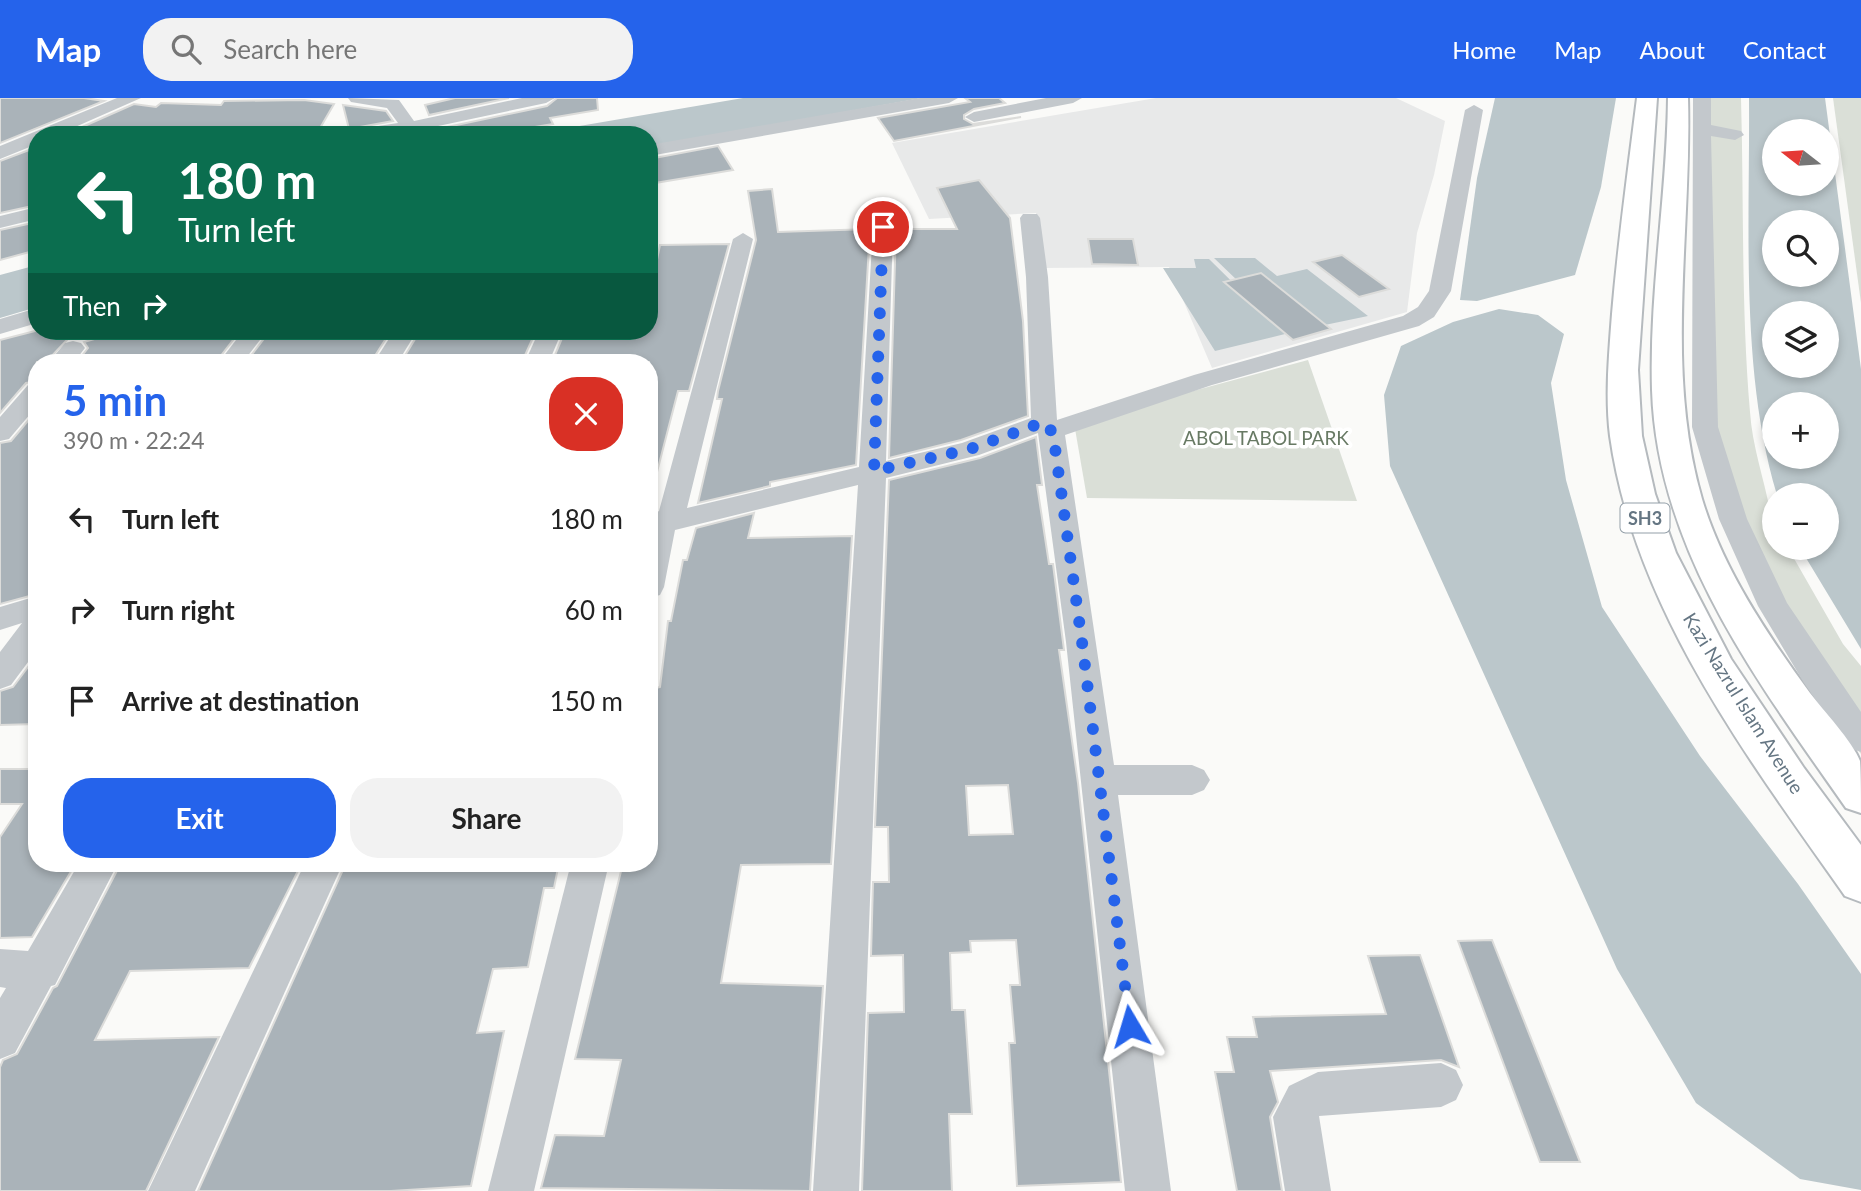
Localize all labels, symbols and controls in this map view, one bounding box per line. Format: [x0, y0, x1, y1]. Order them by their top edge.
search box [143, 18, 633, 81]
text: Map [35, 29, 101, 69]
icon: search [167, 30, 205, 68]
text: Search here [223, 33, 357, 65]
text: Home [1452, 35, 1516, 64]
text: Map [1554, 35, 1602, 64]
text: About [1640, 35, 1705, 64]
text: Contact [1743, 35, 1826, 64]
north arrow [1762, 119, 1839, 196]
map controls [1762, 119, 1839, 560]
text: 180 m [178, 151, 316, 209]
icon: left [63, 154, 154, 245]
pin [853, 197, 913, 257]
icon: arrive [864, 208, 902, 246]
text: Turn left [178, 210, 295, 249]
button: search [1762, 210, 1839, 287]
icon: right [135, 287, 173, 325]
text: Then [63, 290, 121, 322]
button: layers [1762, 301, 1839, 378]
text: 5 min [63, 375, 167, 425]
button: close [549, 377, 623, 451]
button: + [1762, 392, 1839, 469]
text: 390 m · 22:24 [63, 426, 205, 454]
park label: ABOL TABOL PARK [1183, 426, 1349, 449]
button: − [1762, 483, 1839, 560]
icon: left [63, 500, 101, 538]
text: Turn left [122, 503, 219, 535]
text: 180 m [550, 503, 623, 535]
road number: SH3 [1620, 504, 1670, 532]
icon: right [63, 591, 101, 629]
text: Turn right [122, 594, 235, 626]
text: 60 m [565, 594, 623, 626]
street label: Kazi Nazrul Islam Avenue [1679, 608, 1809, 798]
icon: arrive [63, 682, 101, 720]
text: Arrive at destination [122, 685, 359, 717]
text: 150 m [550, 685, 623, 717]
button: Exit [63, 778, 336, 858]
button: Share [350, 778, 623, 858]
position arrow [1093, 989, 1167, 1063]

